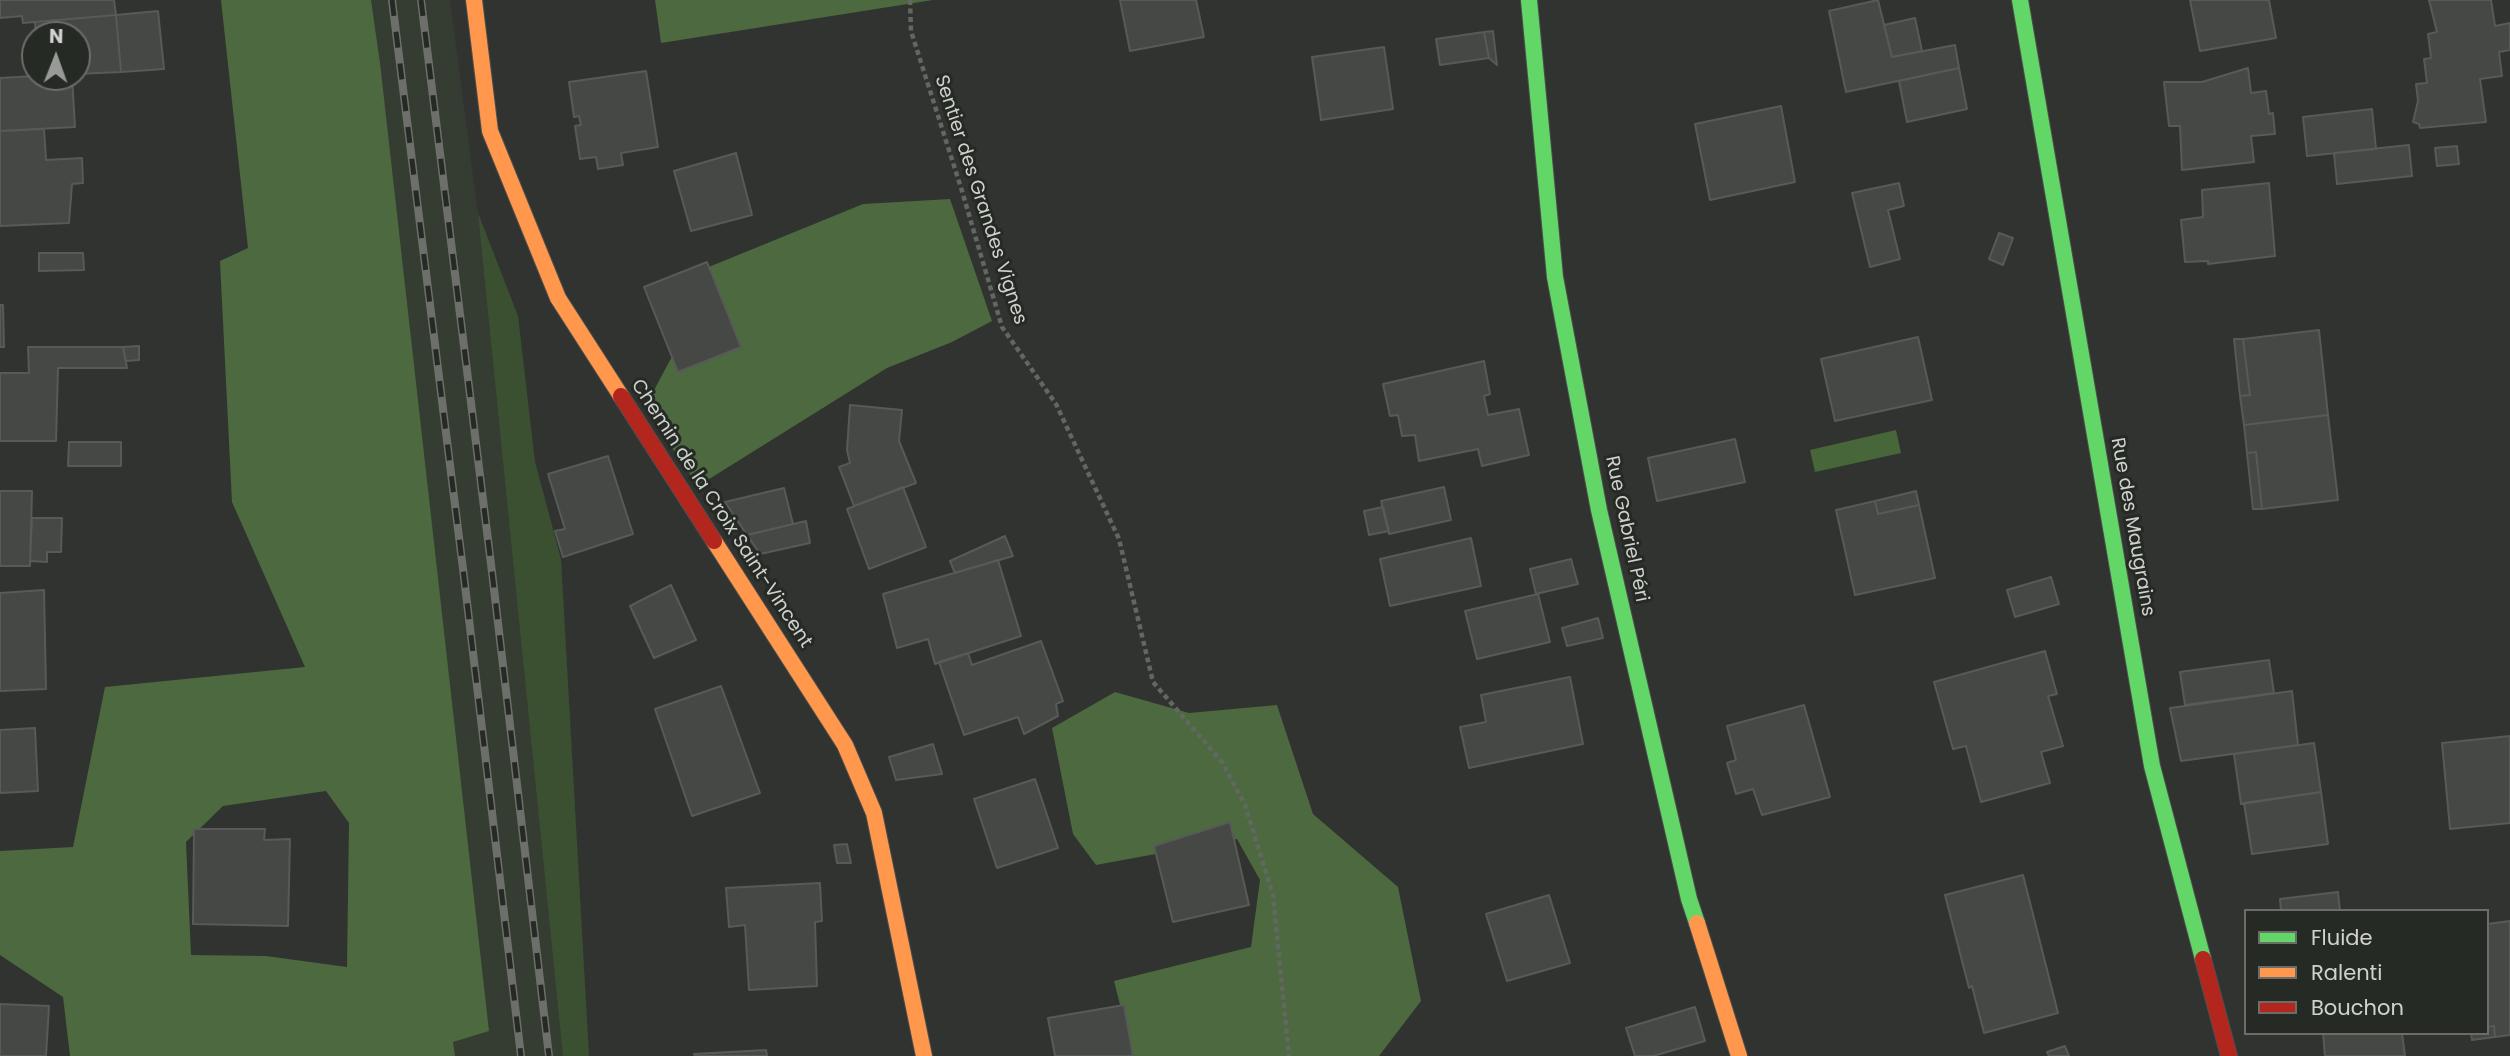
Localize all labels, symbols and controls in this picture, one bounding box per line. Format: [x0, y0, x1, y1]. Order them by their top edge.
north arrow [21, 21, 91, 91]
text: N [49, 23, 64, 50]
street label: Sentier des Grandes Vignes [929, 72, 1031, 328]
street label: Chemin de la Croix Saint-Vincent [626, 376, 816, 652]
street label: Rue des Maugrains [2105, 436, 2159, 618]
street label: Rue Gabriel Péri [1599, 454, 1653, 604]
legend [2244, 909, 2489, 1035]
text: Fluide [2311, 923, 2373, 952]
text: Ralenti [2311, 958, 2382, 987]
text: Bouchon [2311, 993, 2404, 1022]

